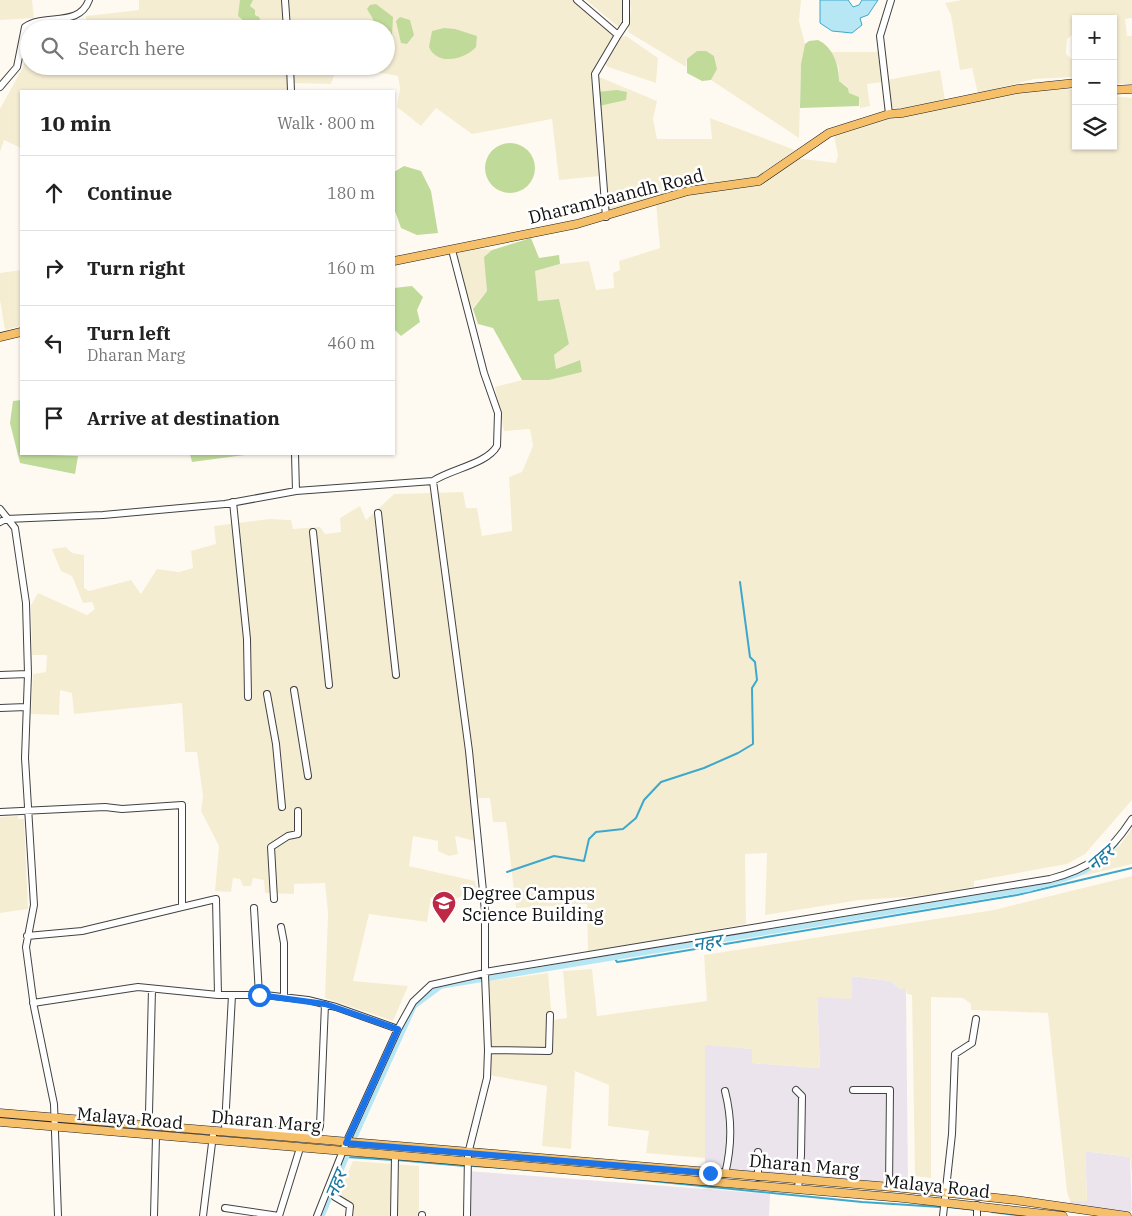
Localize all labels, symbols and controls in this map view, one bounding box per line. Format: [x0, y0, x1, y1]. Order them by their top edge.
map controls [1072, 15, 1117, 150]
button: + [1072, 15, 1117, 60]
search box [20, 20, 395, 75]
icon: search [38, 34, 66, 62]
text: Search here [78, 36, 185, 60]
button: − [1072, 60, 1117, 105]
button: layers [1072, 105, 1117, 150]
text: 10 min [40, 109, 111, 137]
text: Walk · 800 m [277, 113, 375, 133]
street label: Dharambaandh Road [526, 163, 706, 229]
icon: ahead [40, 179, 68, 207]
text: Continue [87, 181, 172, 205]
text: 180 m [327, 183, 375, 203]
icon: right [40, 254, 68, 282]
text: Turn right [87, 256, 185, 280]
text: 160 m [327, 258, 375, 278]
text: Turn left [87, 321, 170, 345]
icon: left [40, 329, 68, 357]
text: 460 m [327, 333, 375, 353]
text: Dharan Marg [87, 345, 185, 365]
icon: arrive [40, 404, 68, 432]
text: Arrive at destination [87, 406, 280, 430]
water label: नहर [1081, 837, 1122, 876]
place label: Degree Campus Science Building [462, 882, 604, 926]
school or university icon: Degree Campus Science Building [431, 890, 457, 924]
water label: नहर [691, 927, 727, 956]
route start [248, 984, 271, 1007]
street label: Malaya Road [76, 1102, 184, 1134]
street label: Dharan Marg [210, 1105, 322, 1137]
street label: Dharan Marg [748, 1149, 860, 1181]
water label: नहर [318, 1162, 353, 1202]
route end [699, 1162, 722, 1185]
street label: Malaya Road [883, 1169, 991, 1203]

